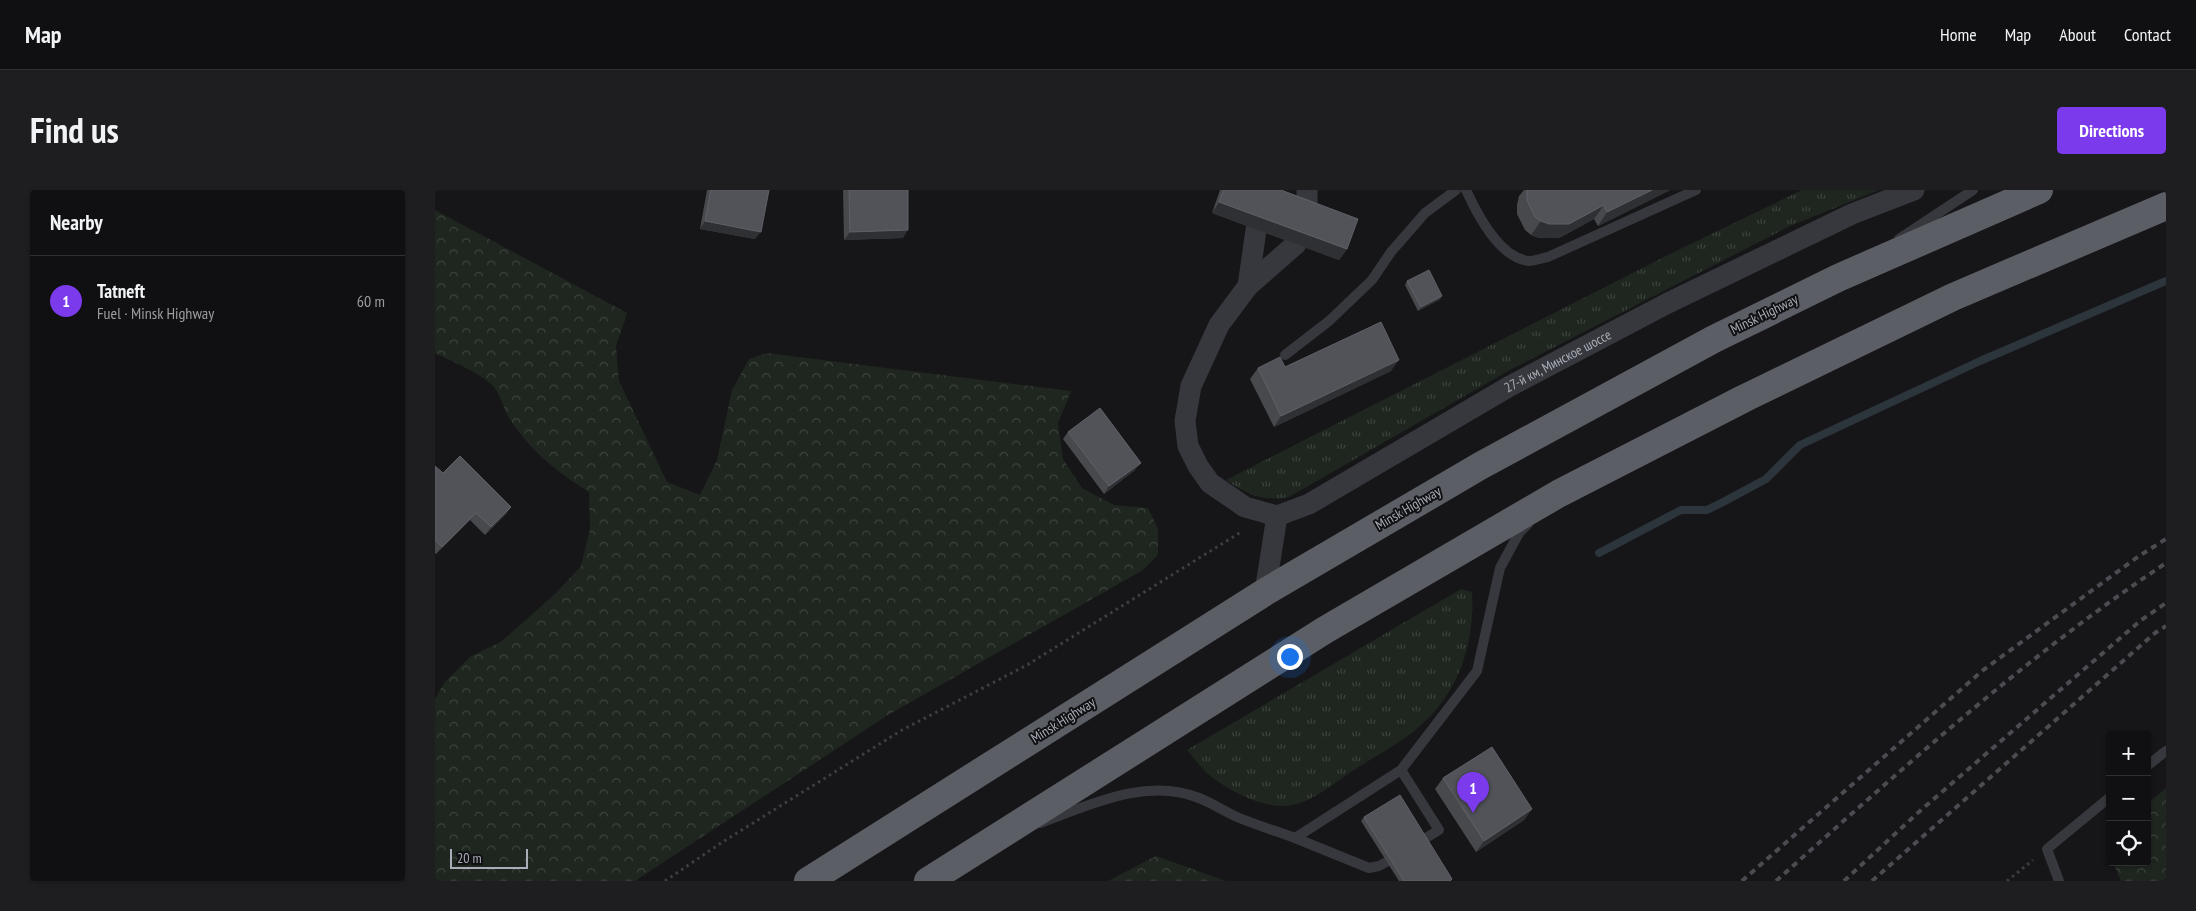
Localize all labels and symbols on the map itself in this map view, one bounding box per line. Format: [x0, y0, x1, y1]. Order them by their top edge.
street label: Minsk Highway [1727, 290, 1801, 338]
street label: 27-й км, Минское шоссе [1501, 325, 1614, 397]
street label: Minsk Highway [1372, 482, 1445, 534]
your location [1277, 644, 1303, 670]
street label: Minsk Highway [1027, 693, 1099, 747]
pin: 1 [1457, 772, 1489, 813]
scale bar [450, 846, 527, 869]

